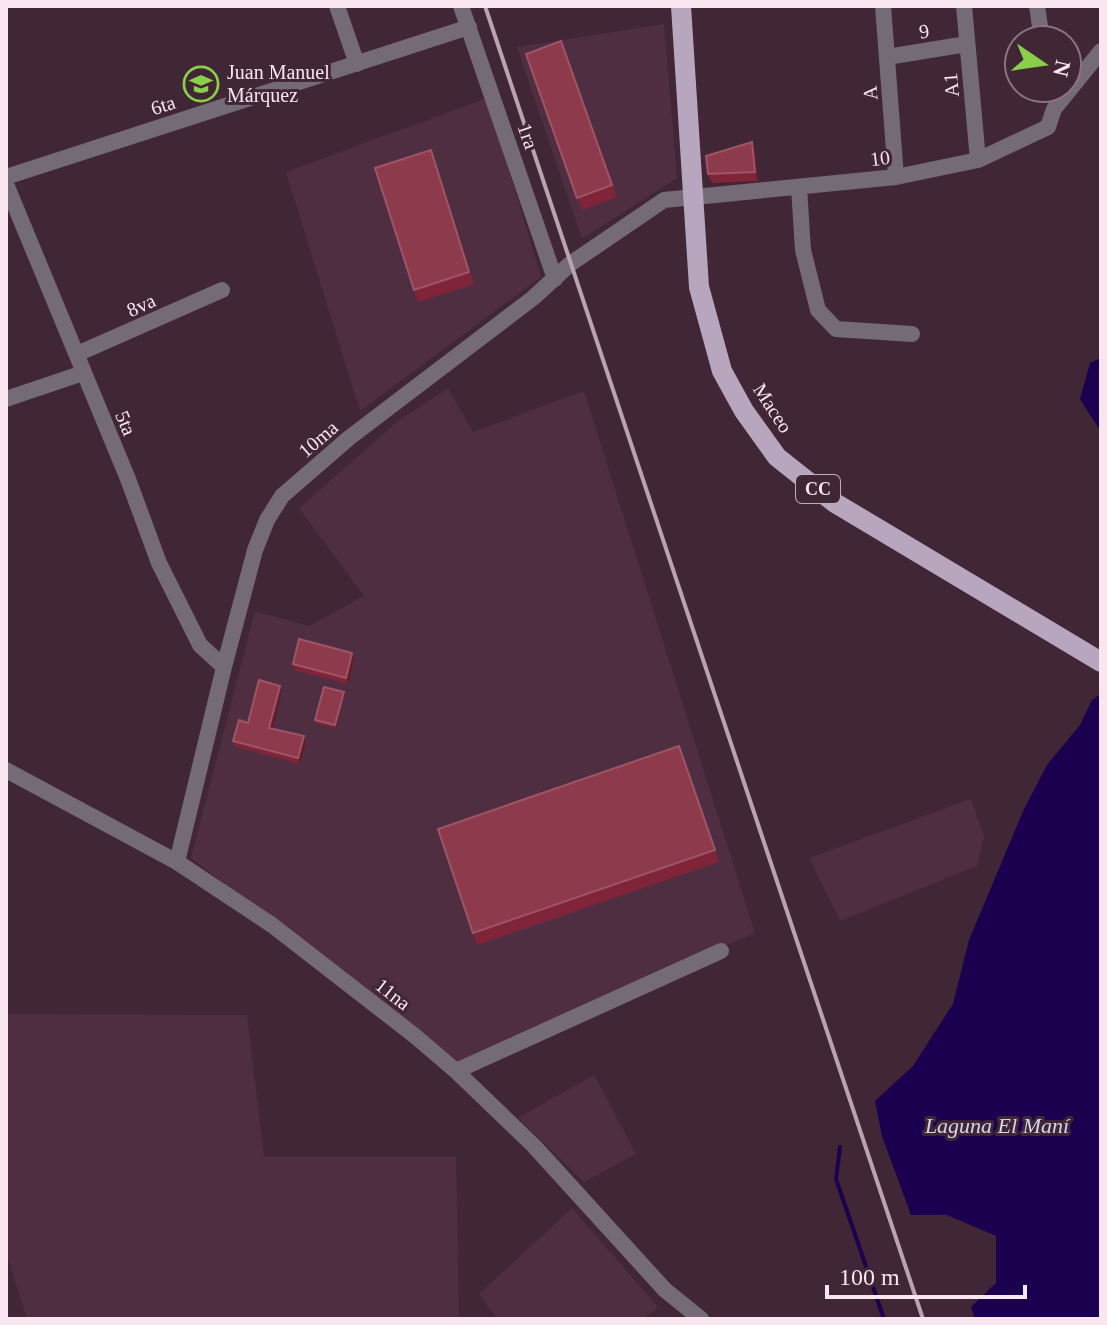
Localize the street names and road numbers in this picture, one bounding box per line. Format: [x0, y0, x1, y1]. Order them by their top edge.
street label: 9 [917, 19, 931, 43]
street label: A1 [939, 72, 963, 98]
street label: A [858, 84, 881, 101]
street label: 6ta [148, 91, 178, 119]
street label: 1ra [513, 120, 543, 152]
street label: 10 [869, 146, 891, 170]
street label: 8va [123, 289, 159, 321]
street label: Maceo [749, 379, 797, 437]
street label: 5ta [111, 407, 141, 439]
street label: 10ma [294, 416, 342, 462]
road number: CC [796, 475, 840, 503]
street label: 11na [371, 974, 415, 1014]

